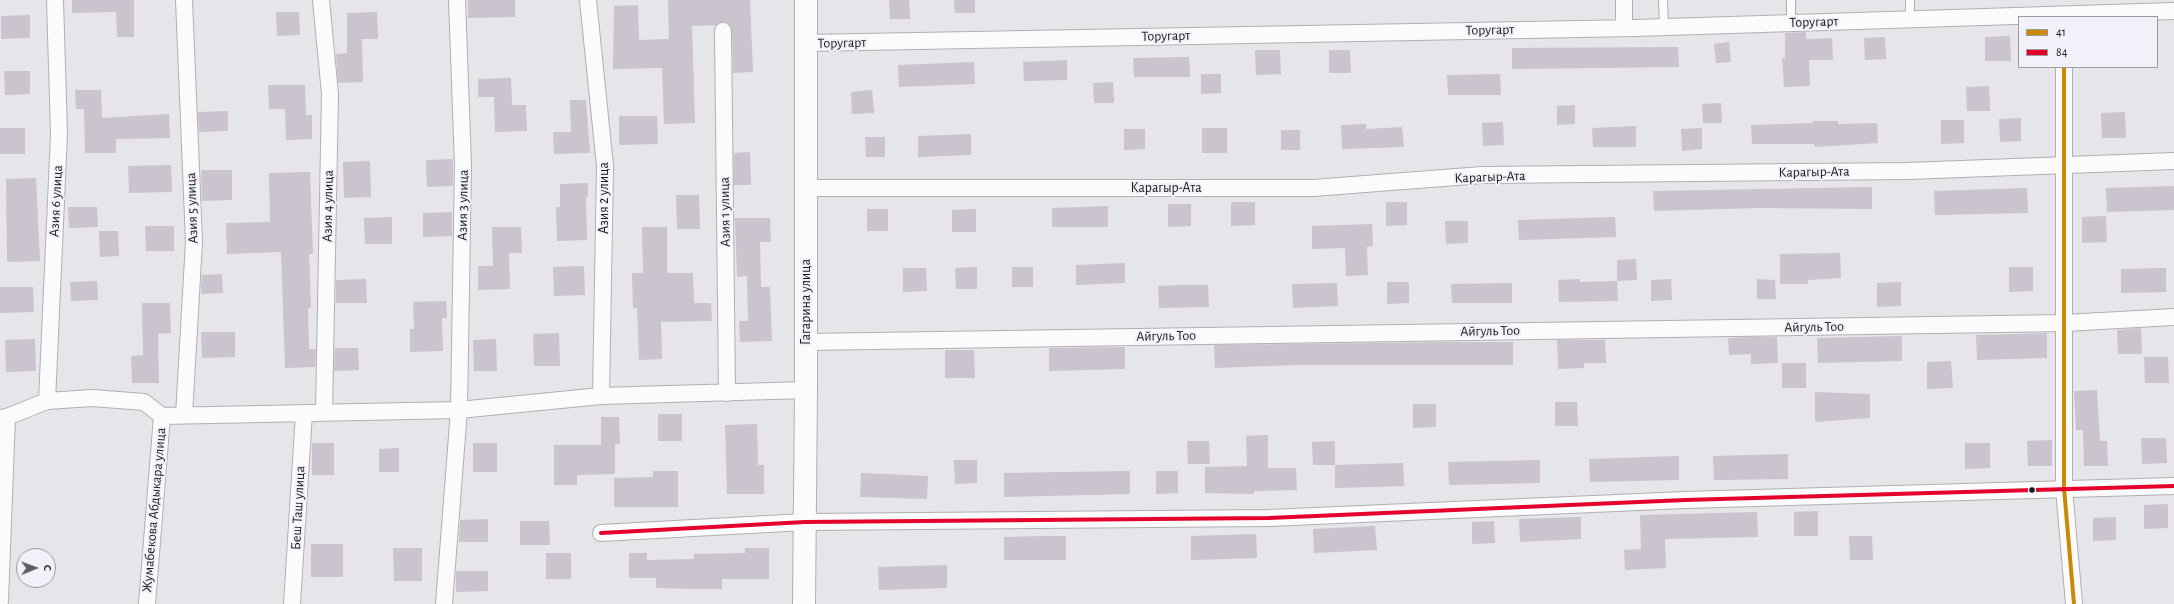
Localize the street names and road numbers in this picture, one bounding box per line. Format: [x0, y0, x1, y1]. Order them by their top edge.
street label: Торугарт [1789, 13, 1839, 31]
street label: Торугарт [1466, 21, 1514, 39]
street label: Торугарт [1142, 27, 1190, 45]
street label: Торугарт [818, 34, 866, 52]
street label: Азия 2 улица [596, 162, 612, 234]
street label: Карагыр-Ата [1778, 163, 1850, 181]
street label: Азия 6 улица [46, 165, 66, 237]
street label: Карагыр-Ата [1454, 167, 1526, 187]
street label: Азия 3 улица [454, 169, 472, 241]
street label: Азия 4 улица [319, 170, 337, 242]
street label: Азия 5 улица [182, 172, 202, 244]
street label: Азия 1 улица [716, 177, 734, 247]
street label: Карагыр-Ата [1130, 180, 1202, 196]
street label: Гагарина улица [798, 259, 814, 345]
street label: Айгуль Тоо [1784, 318, 1844, 336]
street label: Айгуль Тоо [1460, 322, 1520, 340]
street label: Айгуль Тоо [1136, 327, 1196, 345]
street label: Жумабекова Абдыкара улица [138, 427, 170, 593]
street label: Беш Таш улица [287, 466, 309, 550]

